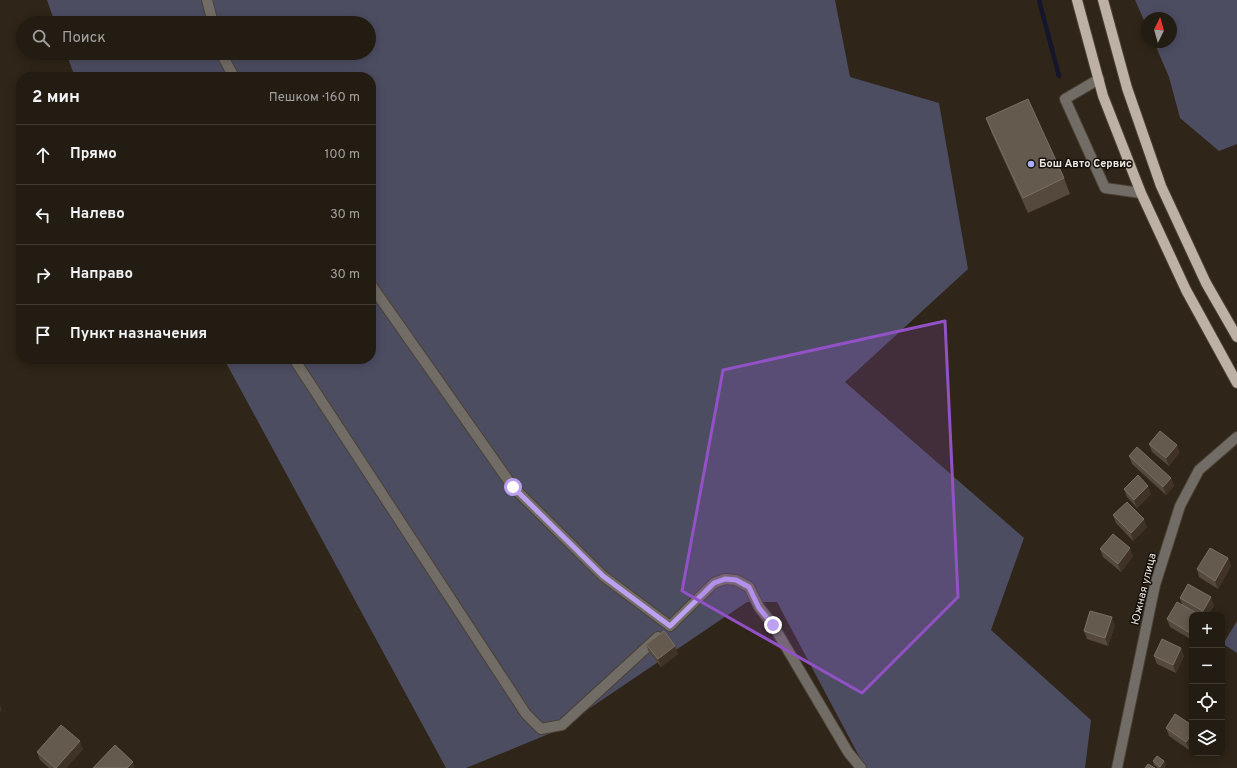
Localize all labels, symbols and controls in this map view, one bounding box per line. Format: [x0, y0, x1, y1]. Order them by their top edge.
north arrow [1141, 12, 1177, 48]
search box [16, 16, 376, 60]
icon: search [30, 27, 52, 49]
text: Поиск [62, 29, 106, 48]
text: 2 мин [32, 87, 80, 109]
text: Пешком · 160 m [269, 90, 360, 106]
icon: ahead [32, 144, 54, 166]
text: Прямо [70, 145, 117, 164]
text: 100 m [324, 147, 360, 163]
place label: Бош Авто Сервис [1039, 157, 1132, 171]
marker: Бош Авто Сервис [1026, 159, 1036, 169]
icon: left [32, 204, 54, 226]
text: Налево [70, 205, 125, 224]
text: 30 m [330, 207, 360, 223]
icon: right [32, 264, 54, 286]
text: Направо [70, 265, 133, 284]
text: 30 m [330, 267, 360, 283]
icon: arrive [32, 324, 54, 346]
text: Пункт назначения [70, 325, 207, 344]
route start [504, 478, 522, 496]
street label: Южная улица [1128, 551, 1160, 626]
map controls [1189, 612, 1225, 756]
button: + [1189, 612, 1225, 648]
route end [764, 616, 782, 634]
button: − [1189, 648, 1225, 684]
button: locate [1189, 684, 1225, 720]
button: layers [1189, 720, 1225, 756]

